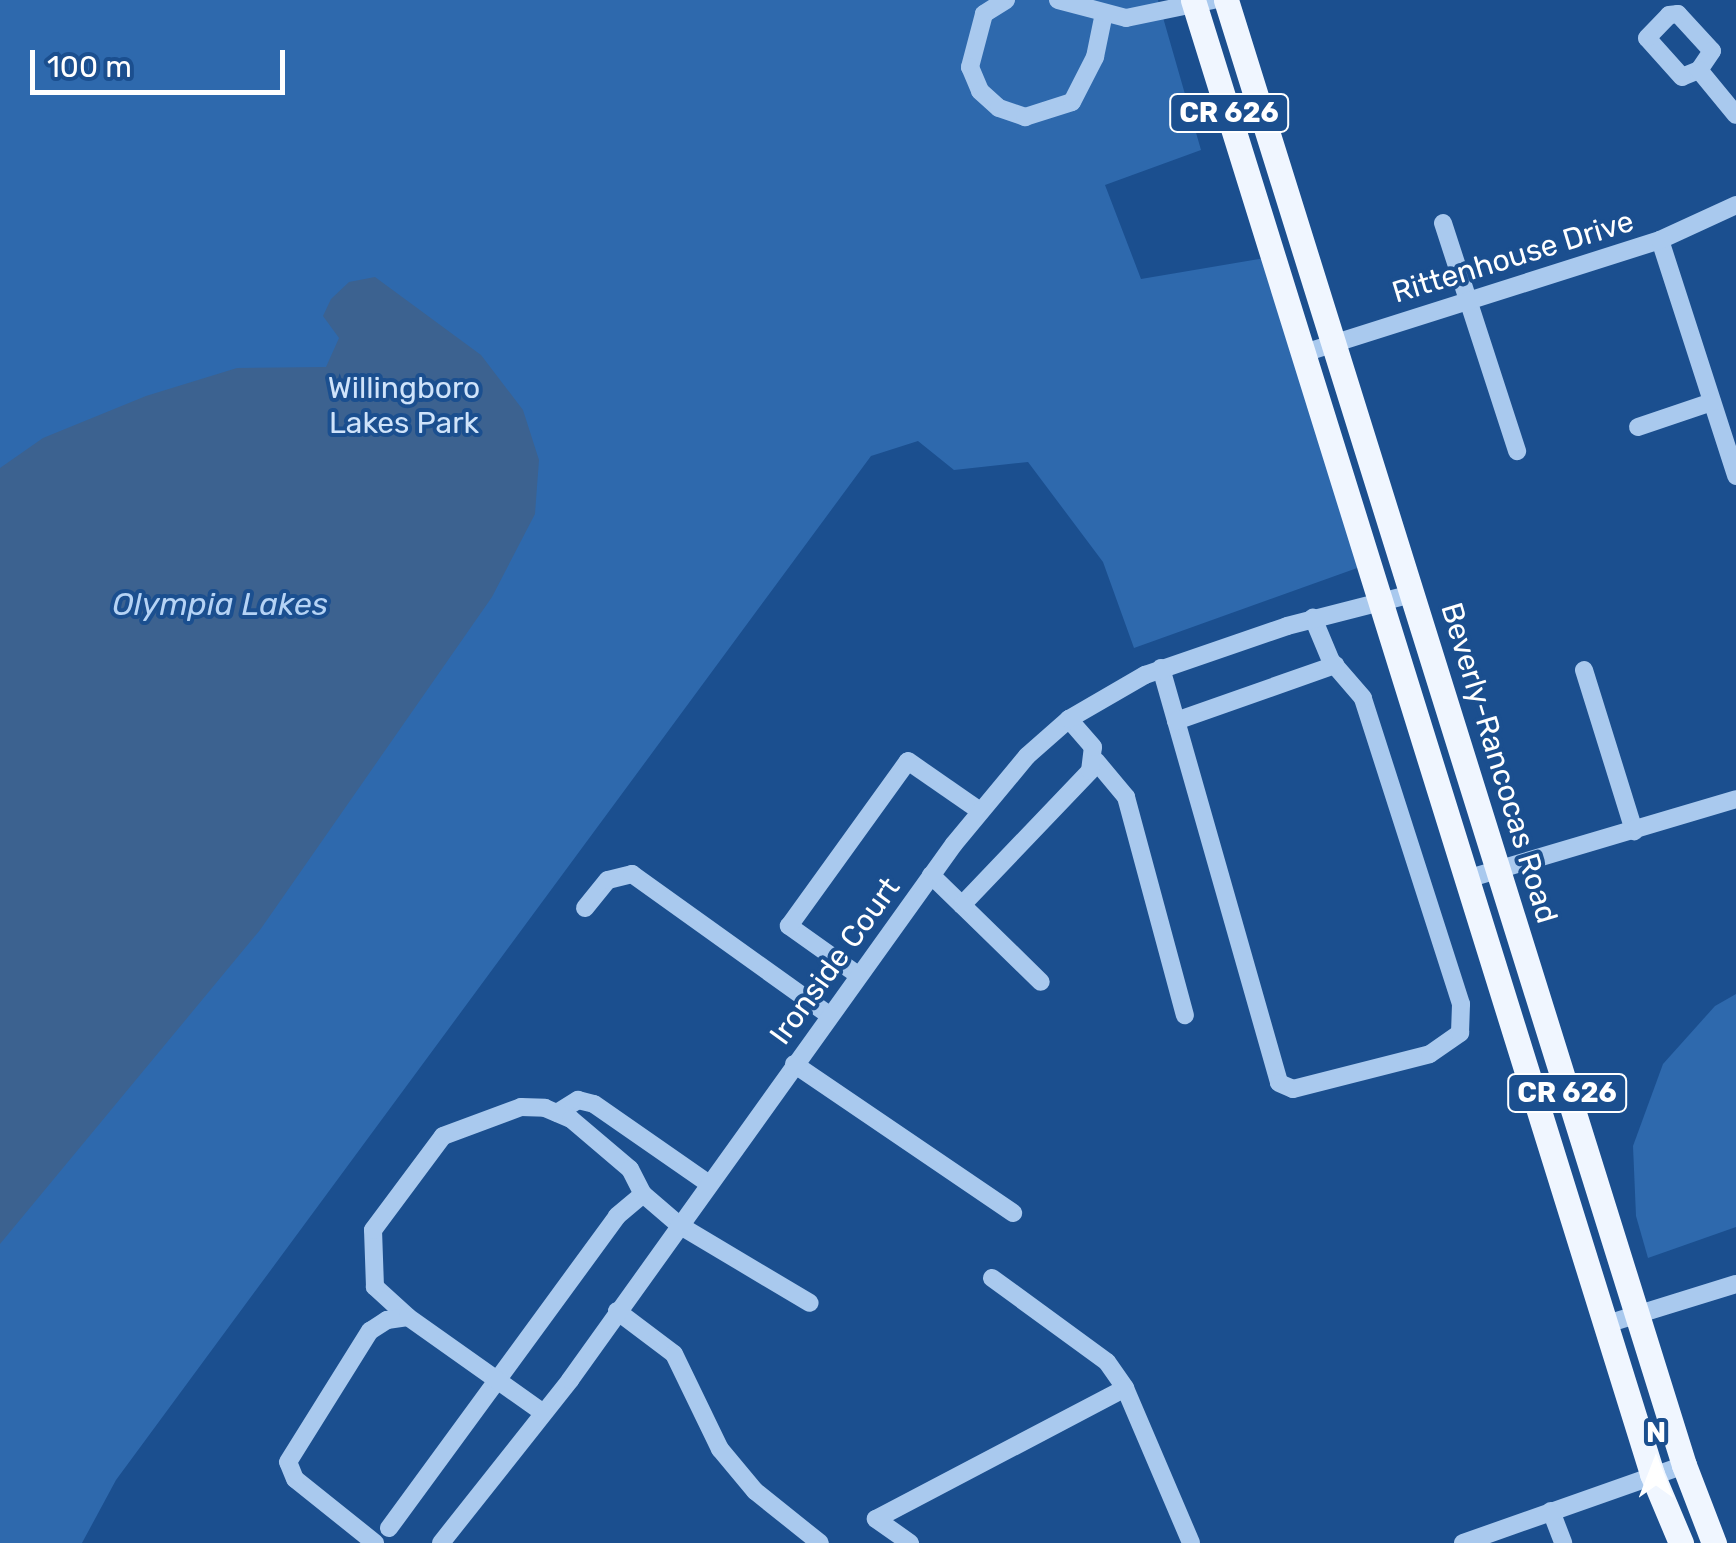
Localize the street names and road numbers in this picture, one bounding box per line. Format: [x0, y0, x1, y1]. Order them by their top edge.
road number: CR 626 [1169, 90, 1289, 136]
street label: Rittenhouse Drive [1388, 203, 1638, 311]
street label: Beverly-Rancocas Road [1433, 598, 1565, 928]
street label: Ironside Court [762, 870, 908, 1052]
road number: CR 626 [1507, 1070, 1627, 1116]

